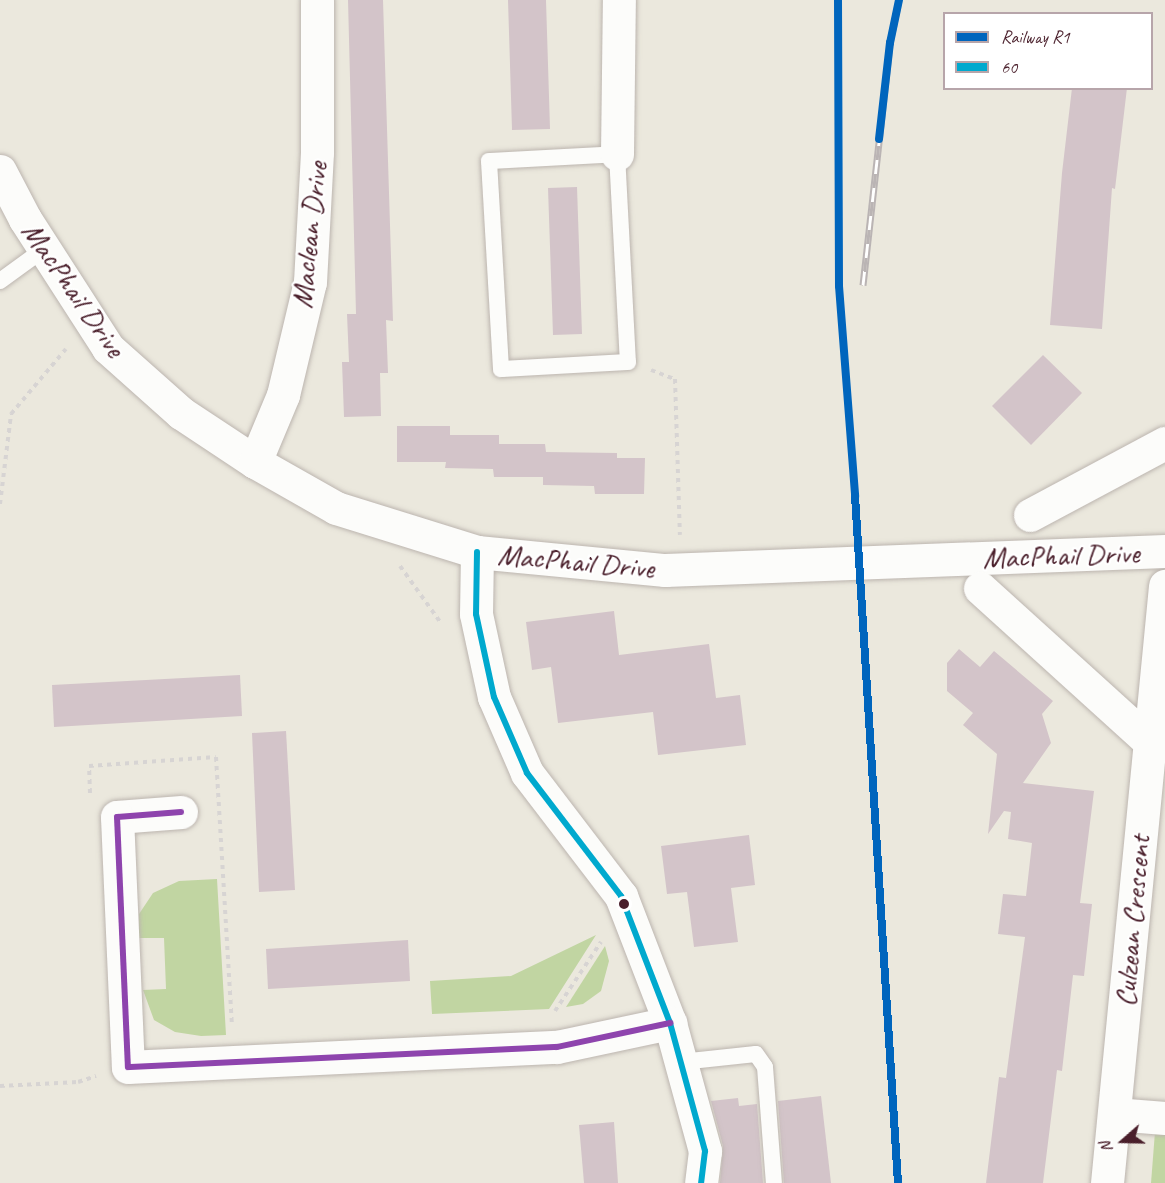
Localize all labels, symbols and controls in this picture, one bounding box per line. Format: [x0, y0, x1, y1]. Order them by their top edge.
legend [943, 12, 1153, 90]
text: Railway R1 [1001, 26, 1070, 48]
text: 60 [1001, 56, 1017, 78]
street label: Maclean Drive [283, 160, 335, 310]
street label: MacPhail Drive [14, 214, 134, 364]
street label: MacPhail Drive [982, 534, 1140, 576]
street label: MacPhail Drive [496, 536, 656, 586]
street label: Culzean Crescent [1107, 834, 1157, 1008]
unlabelled marker [618, 898, 630, 910]
north arrow [1093, 1111, 1153, 1171]
text: N [1095, 1139, 1117, 1155]

